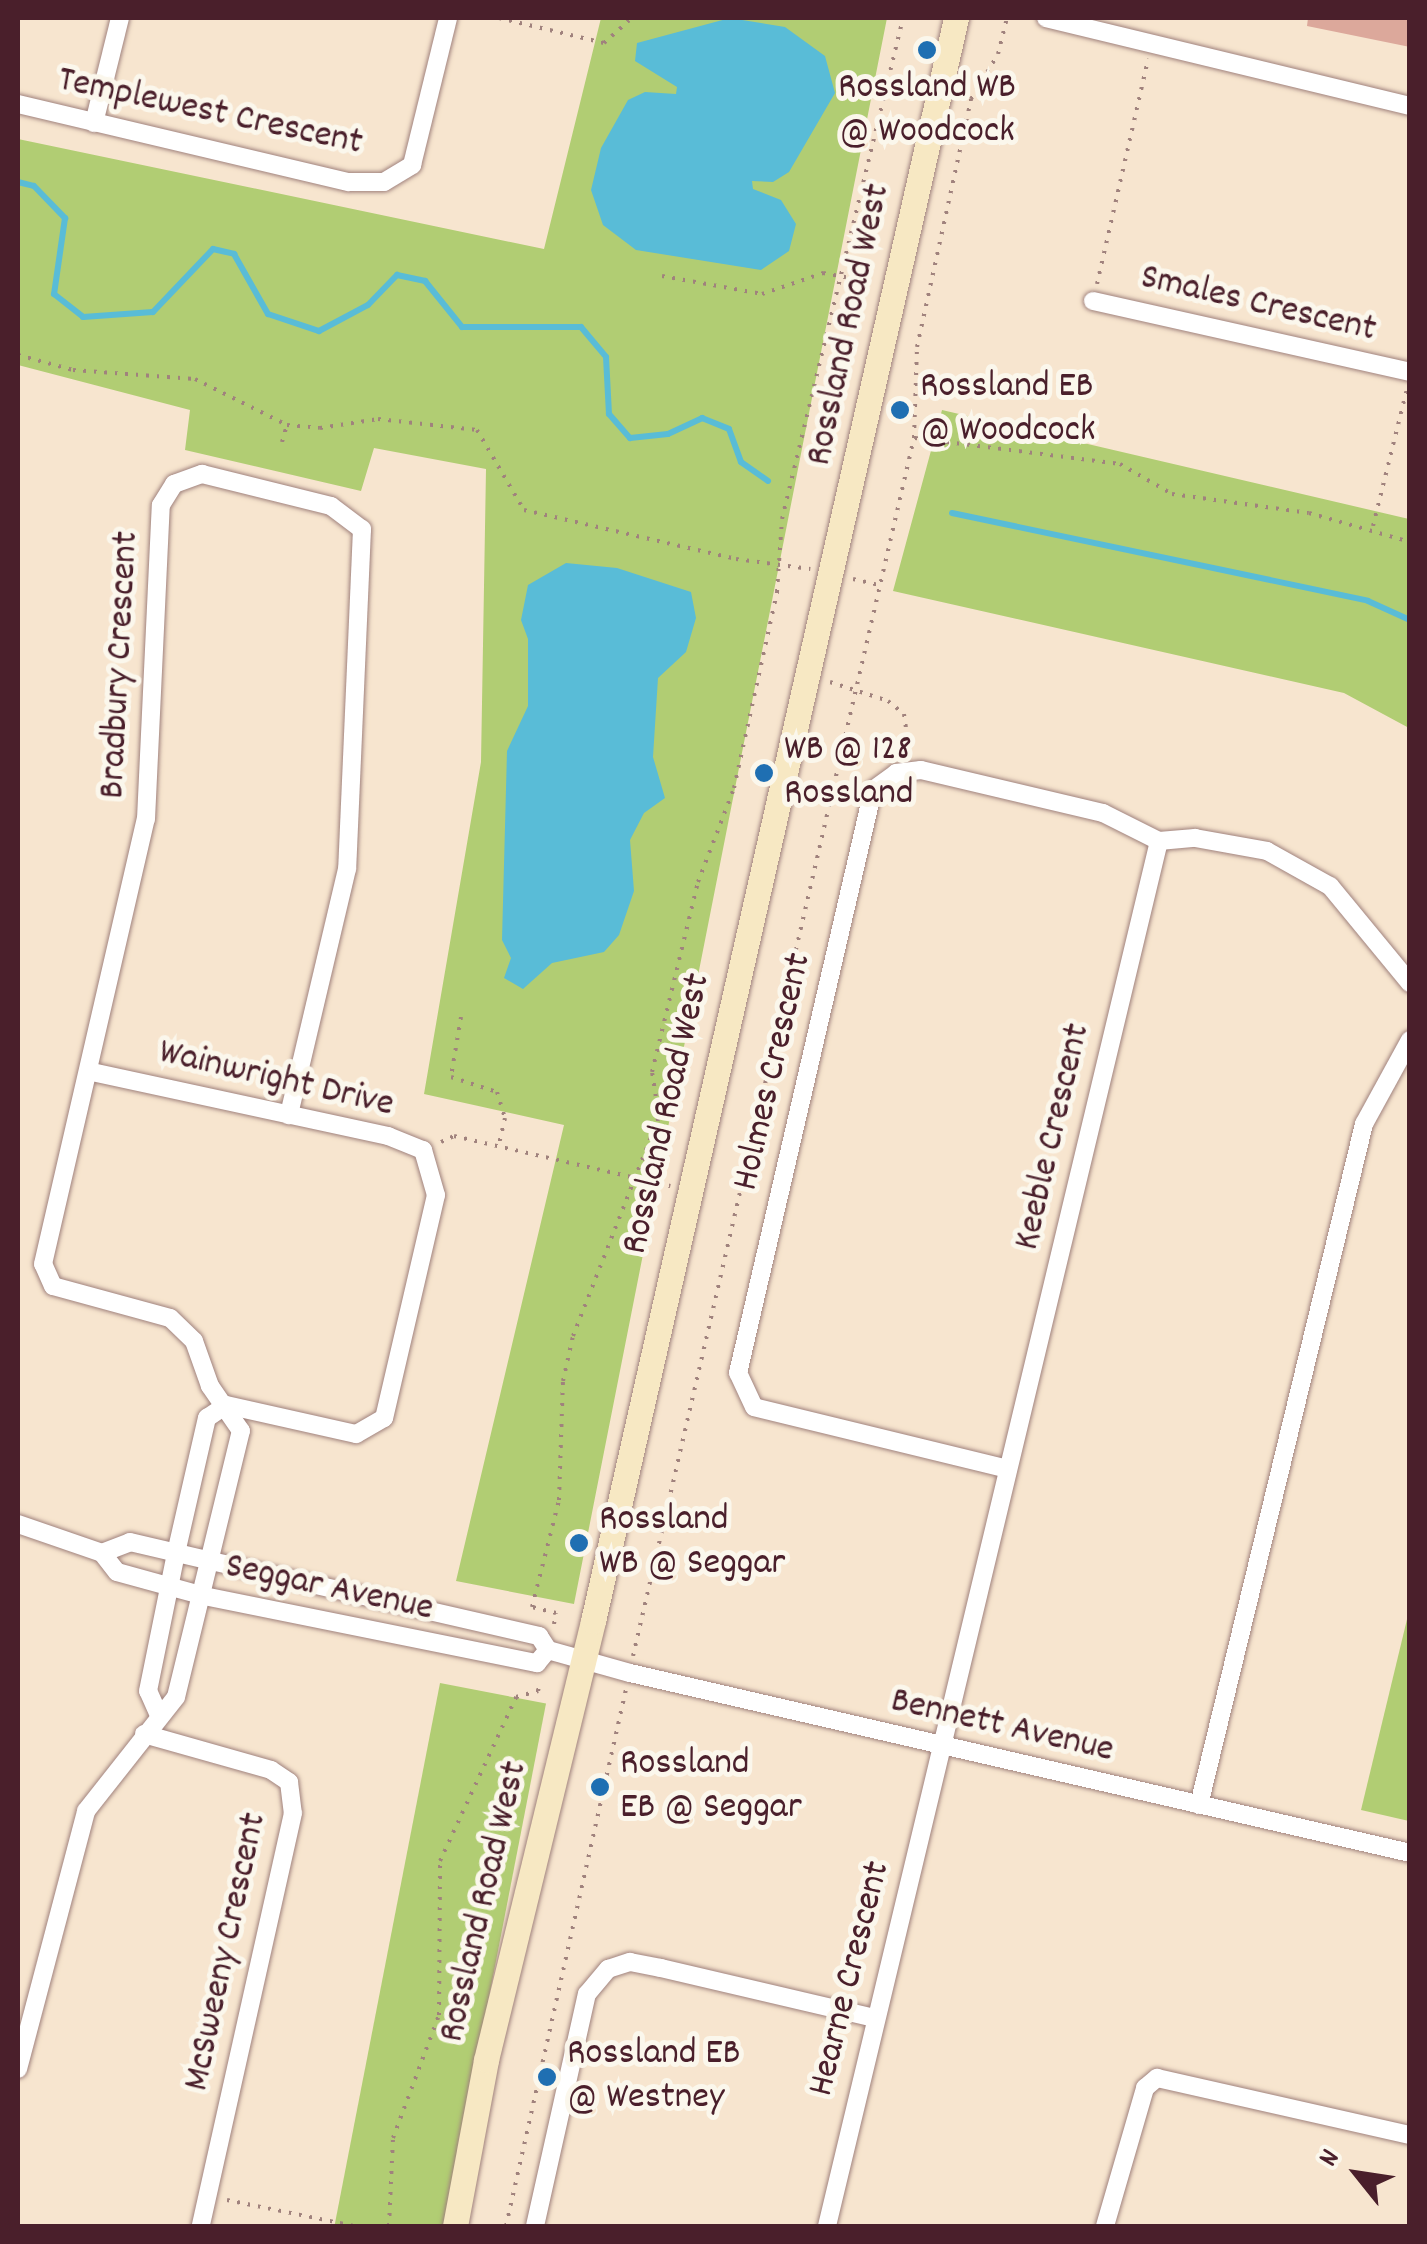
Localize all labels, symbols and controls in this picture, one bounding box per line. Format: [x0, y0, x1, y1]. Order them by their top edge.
marker: Rossland WB @ Woodcock [916, 39, 938, 61]
street label: Templewest Crescent [53, 58, 367, 168]
place label: Rossland WB @ Woodcock [838, 66, 1016, 156]
street label: Rossland Road West [798, 180, 902, 470]
street label: Smales Crescent [1136, 256, 1380, 354]
place label: Rossland EB @ Woodcock [920, 365, 1096, 454]
marker: Rossland EB @ Woodcock [889, 399, 911, 421]
street label: Bradbury Crescent [91, 530, 151, 800]
place label: WB @ 128 Rossland [784, 728, 914, 818]
marker: WB @ 128 Rossland [753, 762, 775, 784]
street label: Holmes Crescent [725, 949, 823, 1195]
street label: Rossland Road West [614, 969, 722, 1259]
street label: Keeble Crescent [1006, 1019, 1102, 1255]
street label: Wainwright Drive [154, 1031, 398, 1129]
place label: Rossland WB @ Seggar [599, 1498, 785, 1588]
marker: Rossland WB @ Seggar [568, 1532, 590, 1554]
street label: Seggar Avenue [221, 1545, 437, 1633]
street label: Bennett Avenue [886, 1679, 1118, 1775]
place label: Rossland EB @ Seggar [620, 1742, 802, 1832]
street label: Rossland Road West [431, 1757, 539, 2047]
marker: Rossland EB @ Seggar [589, 1776, 611, 1798]
street label: McSweeny Crescent [175, 1809, 279, 2095]
street label: Hearne Crescent [800, 1857, 902, 2101]
place label: Rossland EB @ Westney [567, 2032, 741, 2122]
marker: Rossland EB @ Westney [536, 2066, 558, 2088]
north arrow [1307, 2124, 1407, 2224]
text: N [1310, 2143, 1352, 2175]

